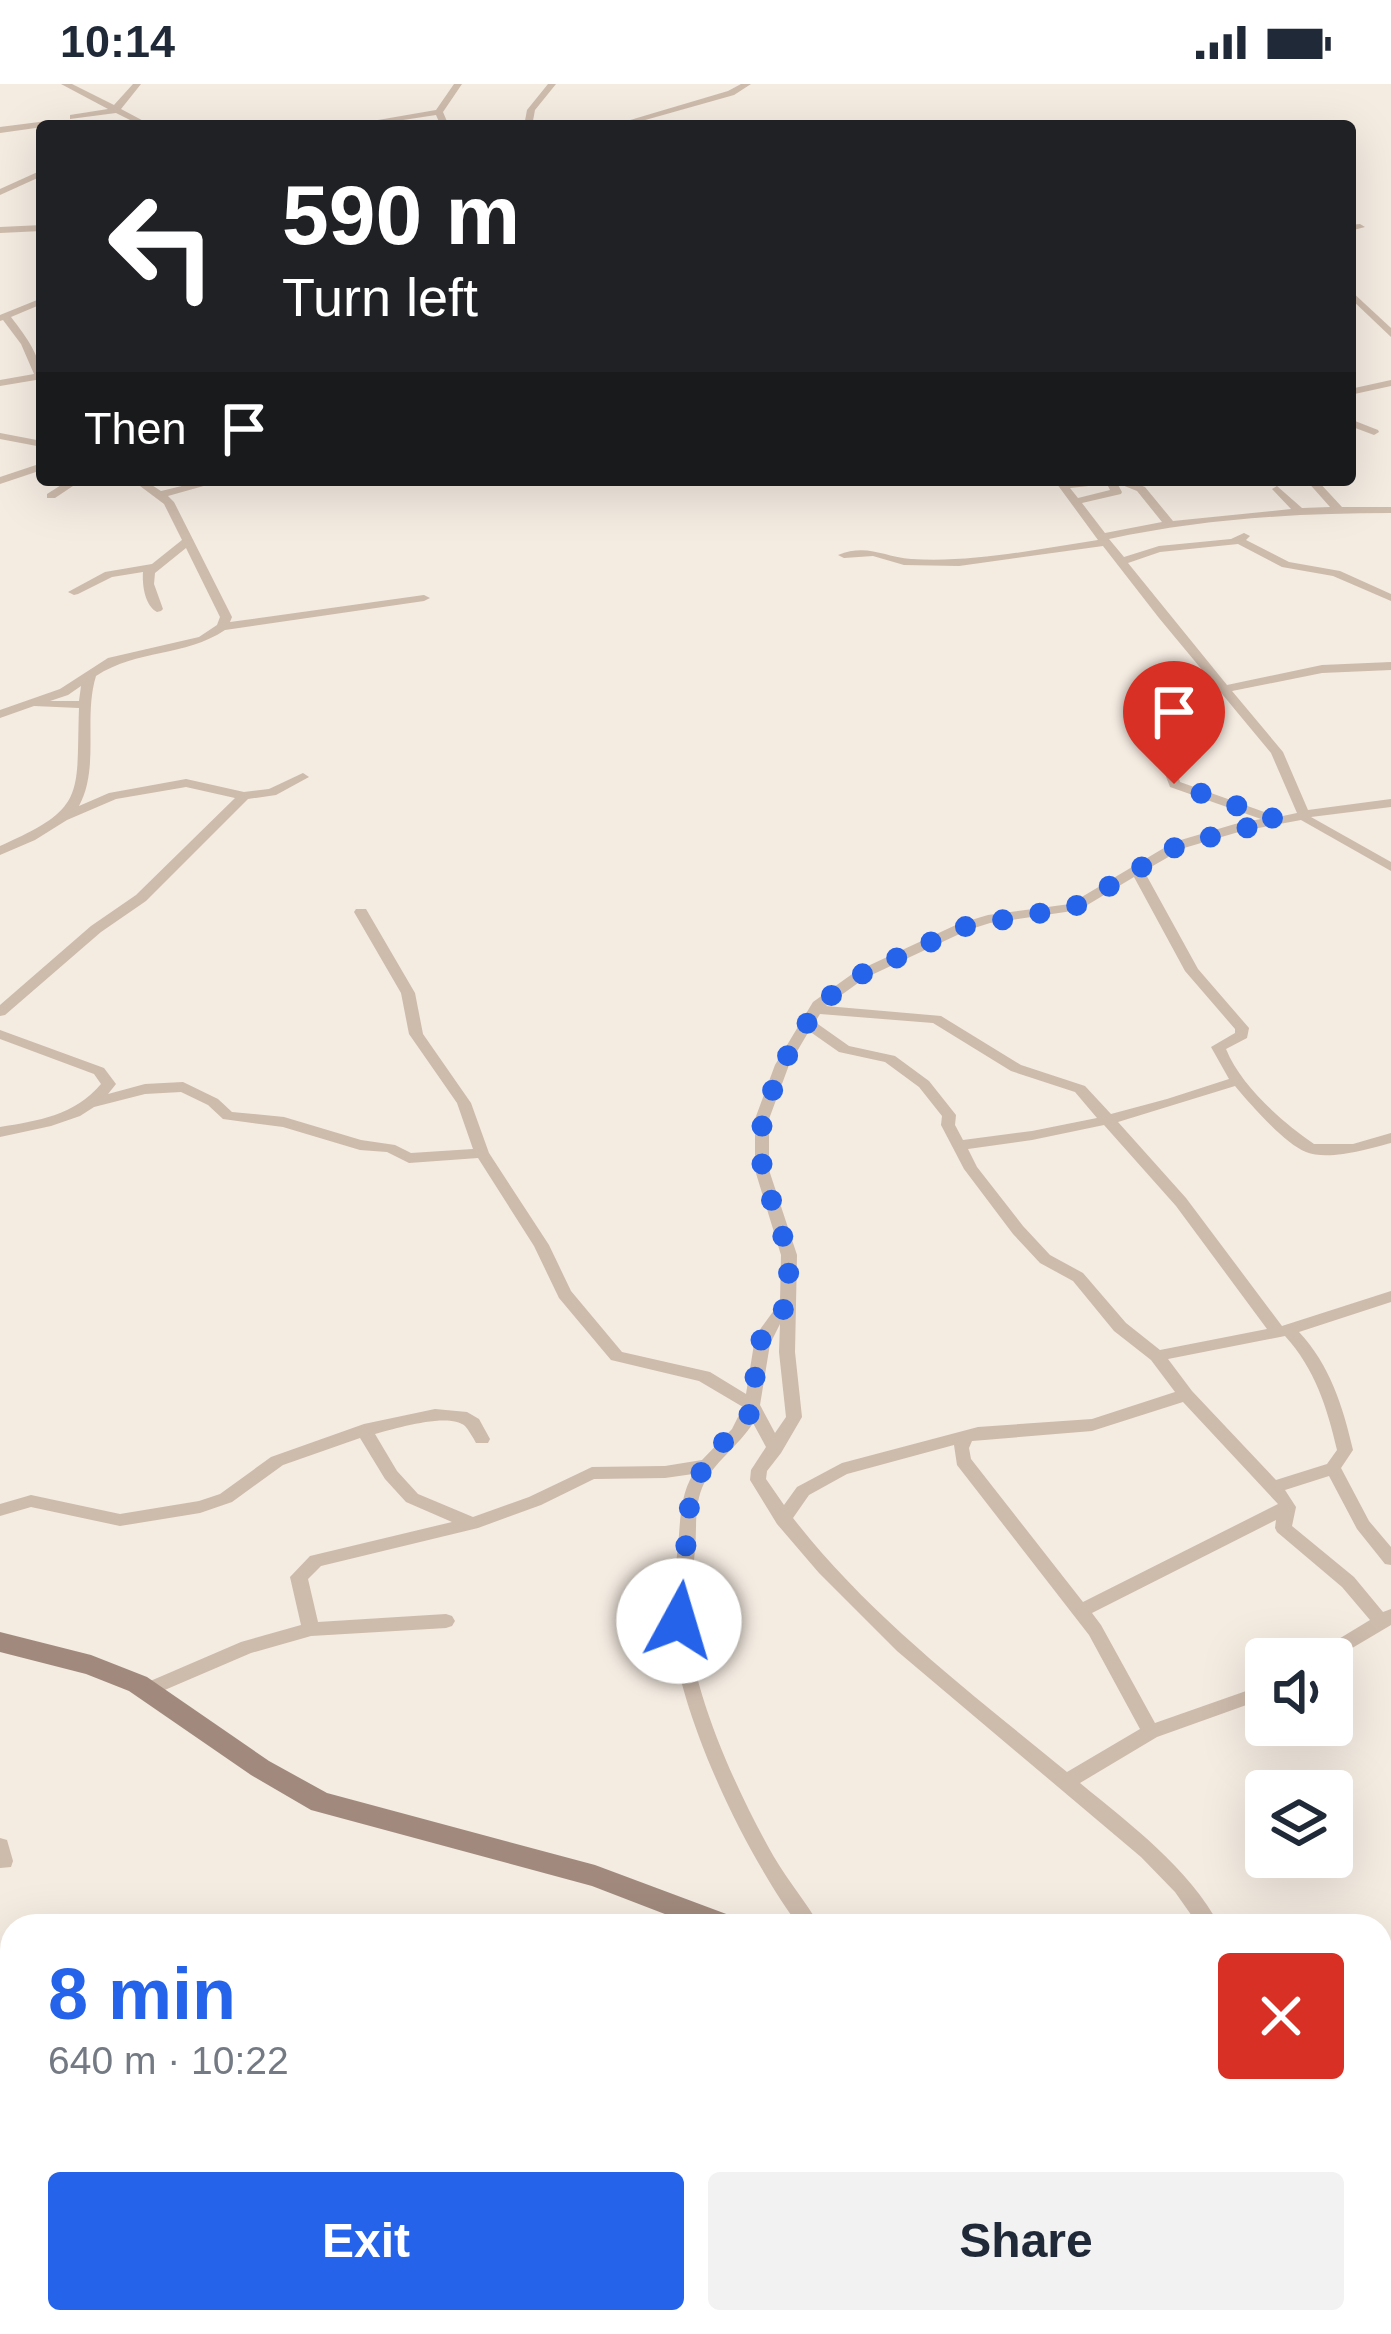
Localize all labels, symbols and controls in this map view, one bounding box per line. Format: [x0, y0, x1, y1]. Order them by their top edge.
text: 10:14 [60, 16, 175, 67]
icon: left [84, 168, 240, 324]
text: 590 m [282, 168, 520, 262]
text: Turn left [282, 267, 478, 327]
icon: arrive [211, 396, 277, 462]
text: Then [84, 403, 187, 454]
pin [1123, 661, 1225, 784]
icon: arrive [1141, 679, 1207, 745]
position arrow [616, 1558, 742, 1684]
map controls [1245, 1638, 1353, 1878]
button: sound [1245, 1638, 1353, 1746]
button: layers [1245, 1770, 1353, 1878]
button: close [1218, 1953, 1344, 2079]
text: 8 min [48, 1954, 236, 2034]
text: 640 m · 10:22 [48, 2039, 289, 2082]
button: Exit [48, 2172, 684, 2310]
button: Share [708, 2172, 1344, 2310]

